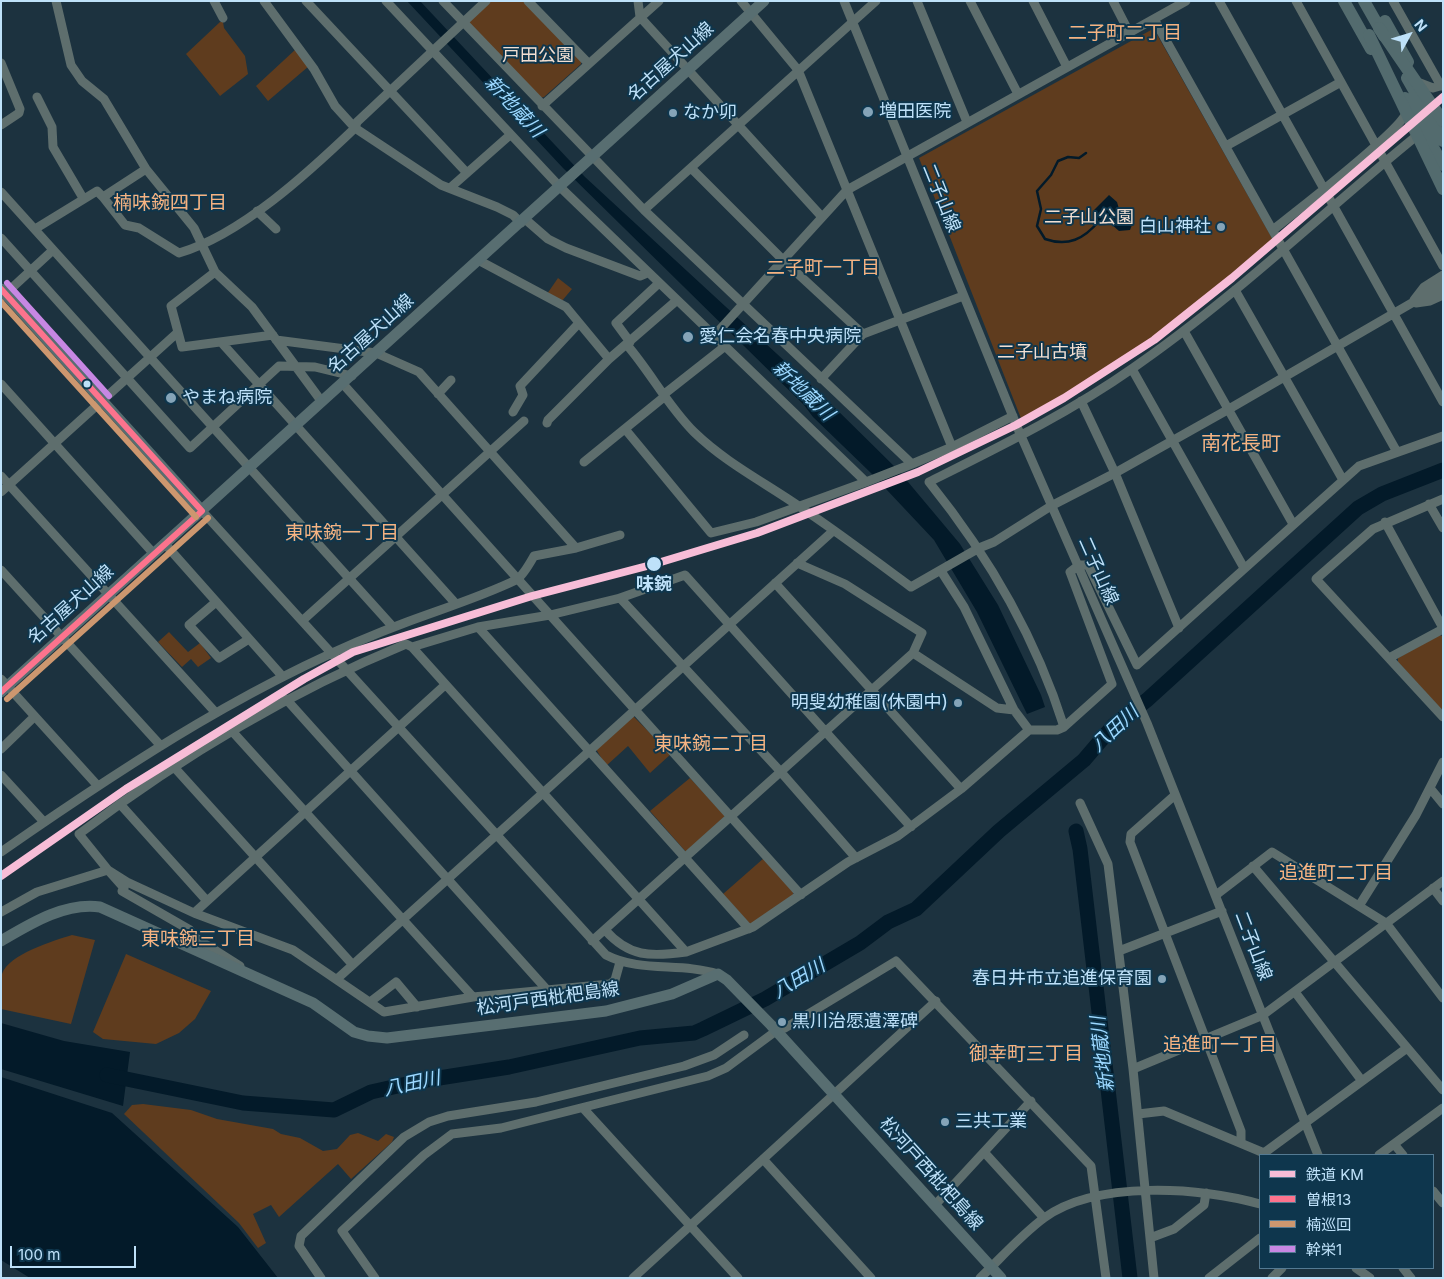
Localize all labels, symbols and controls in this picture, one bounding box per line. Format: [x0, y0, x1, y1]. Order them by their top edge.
north arrow [1384, 10, 1434, 60]
text: N [1411, 16, 1431, 35]
street label: 名古屋犬山線 [624, 18, 718, 106]
district label: 二子町二丁目 [1068, 22, 1182, 44]
park label: 戸田公園 [502, 45, 574, 67]
water label: 新地蔵川 [480, 71, 548, 143]
place label: 増田医院 [879, 101, 951, 123]
place label: なか卯 [683, 102, 737, 124]
marker: 増田医院 [861, 105, 875, 119]
marker: なか卯 [667, 107, 679, 119]
street label: 二子山線 [918, 161, 964, 235]
district label: 楠味鋺四丁目 [113, 192, 227, 214]
park label: 二子山公園 [1044, 207, 1134, 229]
place label: 白山神社 [1139, 216, 1211, 238]
marker: 白山神社 [1215, 221, 1227, 233]
district label: 二子町一丁目 [766, 257, 880, 279]
street label: 名古屋犬山線 [324, 290, 418, 378]
place label: 愛仁会名春中央病院 [699, 326, 861, 348]
marker: 愛仁会名春中央病院 [681, 330, 695, 344]
park label: 二子山古墳 [997, 342, 1087, 364]
water label: 新地蔵川 [768, 356, 838, 426]
unlabelled marker [82, 379, 92, 389]
place label: やまね病院 [182, 387, 272, 409]
marker: やまね病院 [164, 391, 178, 405]
district label: 南花長町 [1201, 432, 1281, 456]
district label: 東味鋺一丁目 [285, 522, 399, 544]
street label: 二子山線 [1073, 534, 1123, 608]
marker: 味鋺 [645, 555, 663, 573]
street label: 名古屋犬山線 [24, 561, 118, 649]
place label: 味鋺 [636, 574, 672, 596]
place label: 明叟幼稚園(休園中) [791, 692, 948, 714]
marker: 明叟幼稚園(休園中) [952, 697, 964, 709]
water label: 八田川 [1086, 701, 1144, 757]
district label: 東味鋺二丁目 [654, 733, 768, 755]
district label: 追進町二丁目 [1279, 862, 1393, 884]
street label: 二子山線 [1230, 909, 1276, 983]
district label: 東味鋺三丁目 [141, 928, 255, 950]
water label: 八田川 [769, 955, 829, 1003]
place label: 春日井市立追進保育園 [972, 968, 1152, 990]
marker: 春日井市立追進保育園 [1156, 973, 1168, 985]
street label: 松河戸西枇杷島線 [475, 978, 621, 1020]
place label: 黒川治愿遺澤碑 [792, 1011, 918, 1033]
water label: 新地蔵川 [1087, 1015, 1119, 1093]
marker: 黒川治愿遺澤碑 [776, 1016, 788, 1028]
district label: 追進町一丁目 [1163, 1034, 1277, 1056]
district label: 御幸町三丁目 [969, 1043, 1083, 1065]
water label: 八田川 [382, 1067, 442, 1101]
place label: 三共工業 [955, 1111, 1027, 1133]
street label: 松河戸西枇杷島線 [875, 1113, 987, 1235]
marker: 三共工業 [939, 1116, 951, 1128]
legend [1259, 1154, 1434, 1269]
text: 鉄道 KM [1306, 1165, 1364, 1184]
text: 曽根13 [1306, 1190, 1351, 1209]
text: 楠巡回 [1306, 1215, 1351, 1234]
scale bar [12, 1236, 139, 1268]
text: 幹栄1 [1306, 1240, 1342, 1259]
text: 100 m [18, 1245, 60, 1264]

